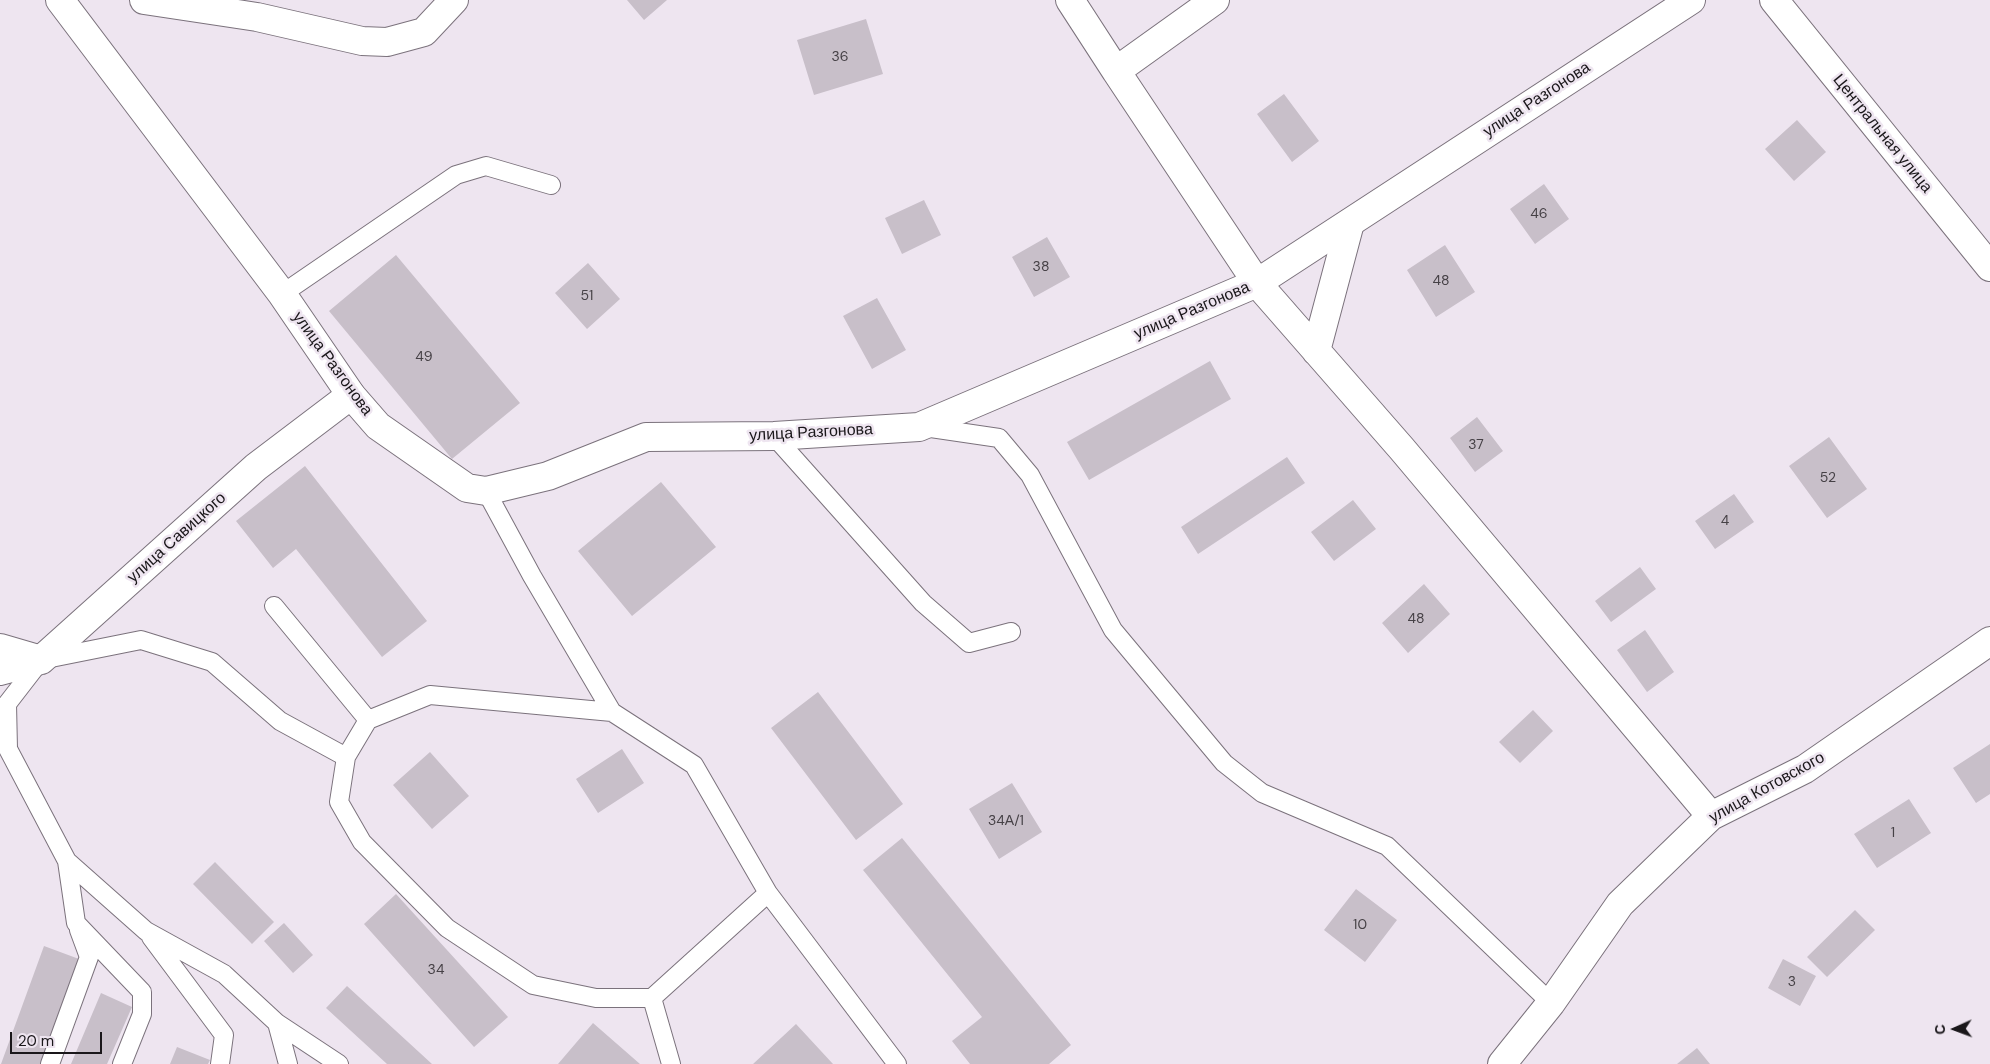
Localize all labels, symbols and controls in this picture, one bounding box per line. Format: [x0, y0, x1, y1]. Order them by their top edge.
house number: 36 [831, 49, 849, 65]
street label: улица Разгонова [1480, 58, 1594, 142]
street label: Центральная улица [1828, 71, 1936, 197]
house number: 46 [1530, 206, 1548, 222]
house number: 38 [1033, 259, 1049, 275]
house number: 48 [1432, 273, 1450, 289]
street label: улица Разгонова [1131, 278, 1253, 344]
house number: 51 [581, 288, 593, 304]
street label: улица Разгонова [288, 308, 376, 420]
house number: 49 [415, 349, 433, 365]
street label: улица Разгонова [749, 420, 873, 446]
house number: 37 [1468, 437, 1484, 453]
house number: 52 [1820, 470, 1836, 486]
street label: улица Савицкого [124, 489, 230, 587]
house number: 4 [1721, 513, 1729, 529]
house number: 48 [1407, 611, 1425, 627]
street label: улица Котовского [1706, 748, 1828, 828]
house number: 34А/1 [988, 813, 1024, 829]
house number: 1 [1891, 825, 1895, 841]
house number: 10 [1353, 917, 1367, 933]
house number: 34 [428, 962, 444, 978]
house number: 3 [1788, 974, 1796, 990]
north arrow [1930, 1004, 1980, 1054]
scale bar [12, 1022, 105, 1054]
text: С [1931, 1024, 1949, 1035]
text: 20 m [18, 1031, 54, 1051]

